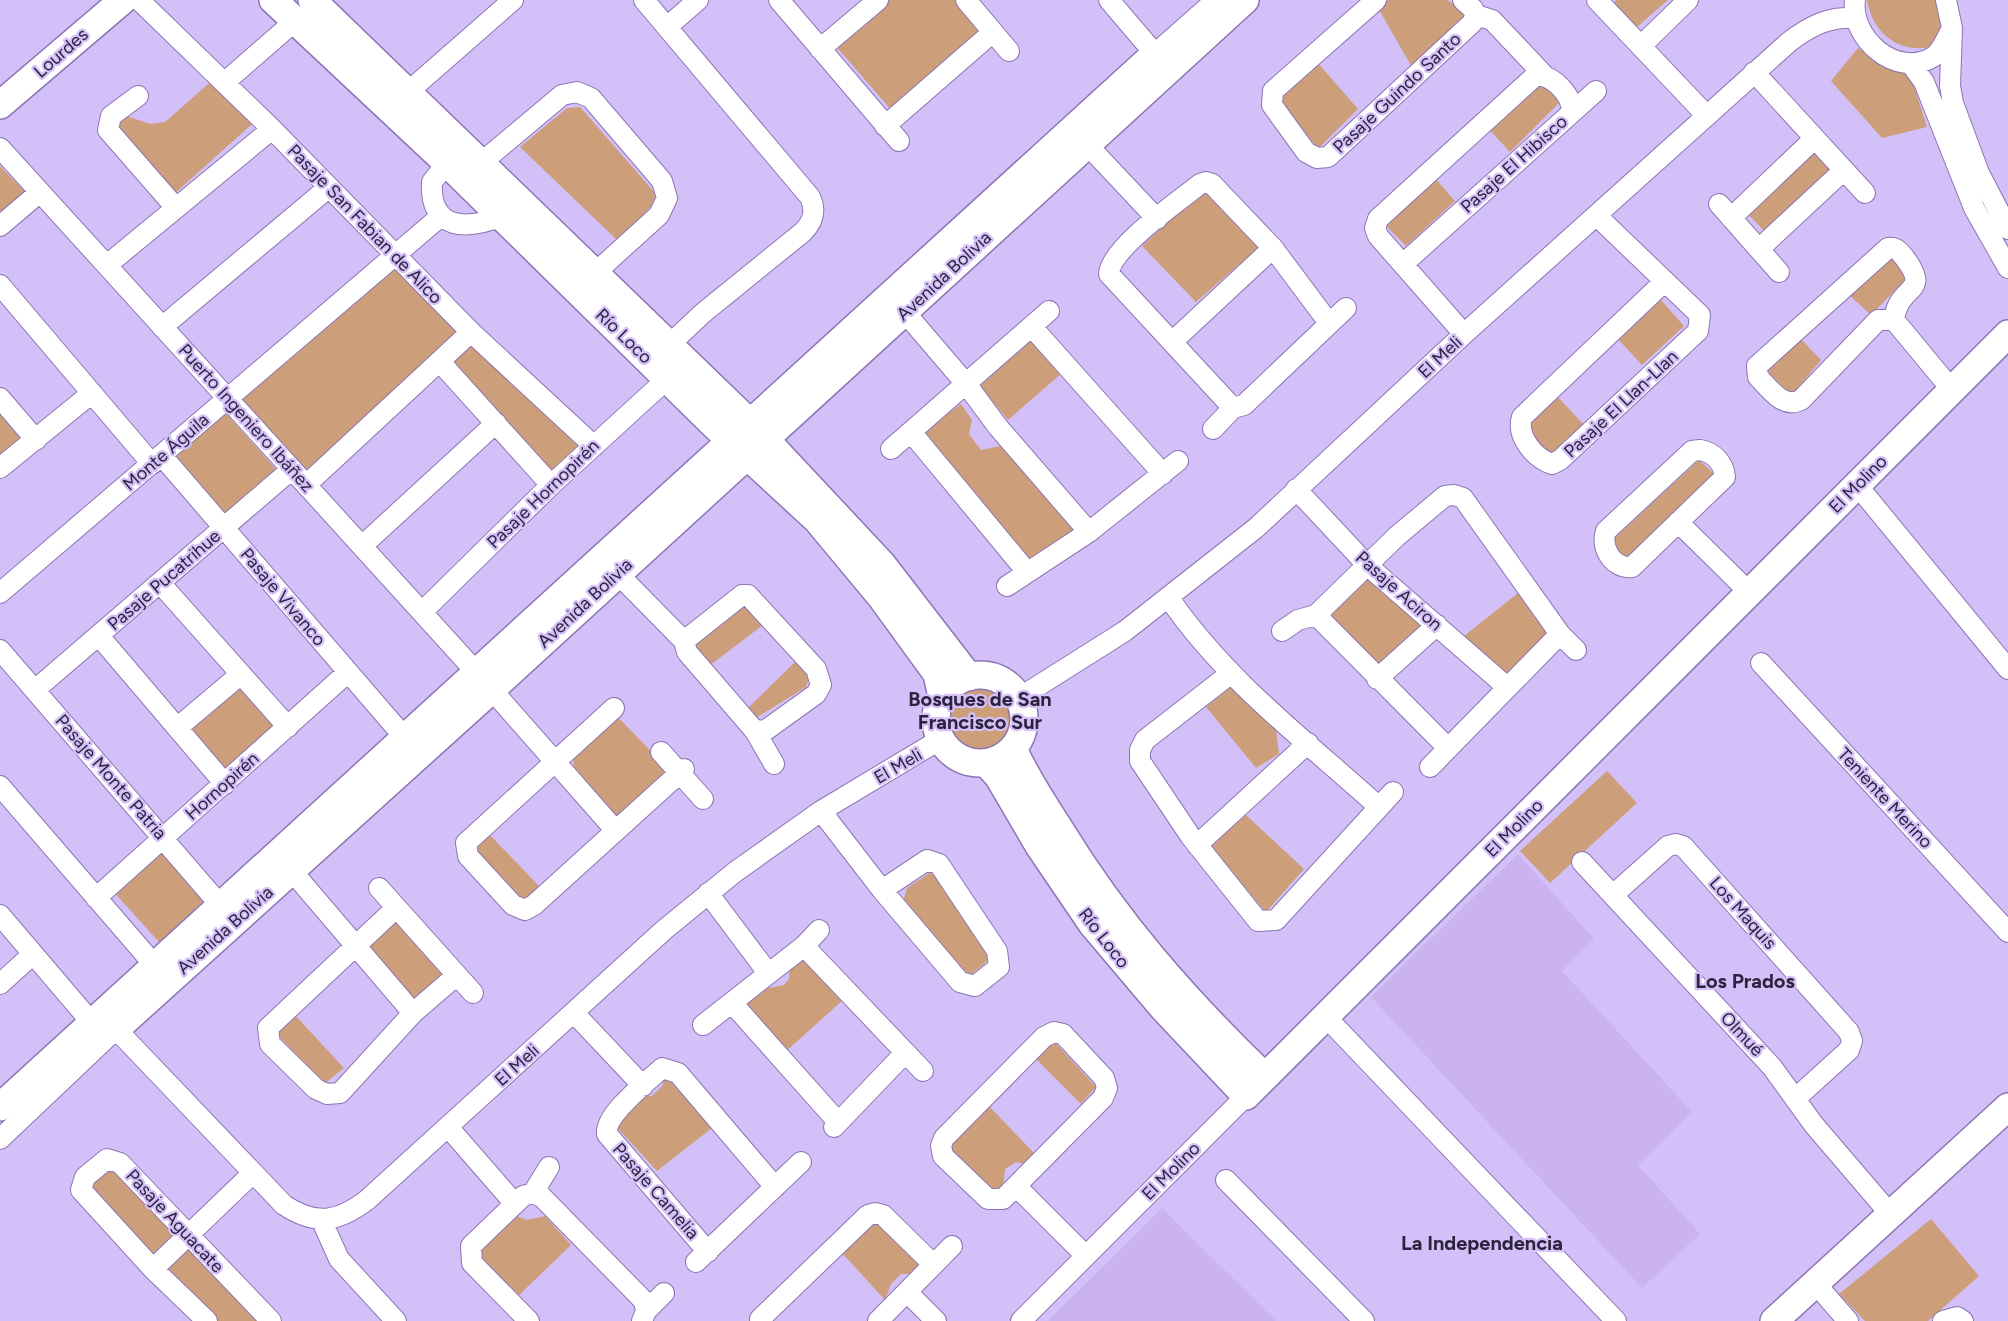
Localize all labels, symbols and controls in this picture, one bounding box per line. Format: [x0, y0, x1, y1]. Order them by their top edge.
street label: Lourdes [29, 23, 93, 83]
street label: Pasaje Guindo Santo [1328, 28, 1466, 158]
street label: Pasaje El Hibisco [1456, 110, 1572, 218]
street label: Pasaje San Fabian de Alico [283, 140, 447, 308]
street label: Avenida Bolivia [892, 226, 996, 326]
street label: Río Loco [591, 304, 657, 368]
street label: El Meli [1413, 331, 1467, 383]
street label: Puerto Ingeniero Ibáñez [174, 339, 318, 497]
street label: Pasaje El Llan-Llan [1559, 346, 1683, 462]
street label: Monte Águila [118, 409, 214, 495]
street label: Pasaje Hornopirén [482, 435, 604, 553]
street label: El Molino [1824, 450, 1892, 518]
street label: Pasaje Pucatrihue [103, 525, 225, 635]
street label: Pasaje Vivanco [236, 543, 330, 651]
street label: Pasaje Aciron [1351, 546, 1447, 636]
street label: Avenida Bolivia [533, 553, 637, 653]
district label: Bosques de San Francisco Sur [908, 687, 1052, 734]
street label: Pasaje Monte Patria [51, 710, 171, 844]
street label: El Meli [870, 743, 926, 789]
street label: Teniente Merino [1833, 743, 1937, 853]
street label: Hornopirén [181, 747, 263, 825]
street label: El Molino [1480, 794, 1548, 862]
street label: Los Maquis [1705, 872, 1781, 954]
street label: Avenida Bolivia [172, 881, 278, 979]
street label: Río Loco [1074, 904, 1134, 972]
district label: Los Prados [1695, 969, 1795, 993]
street label: Olmué [1716, 1007, 1768, 1061]
street label: El Meli [490, 1039, 544, 1091]
street label: El Molino [1137, 1137, 1205, 1205]
street label: Pasaje Camelia [608, 1138, 704, 1244]
street label: Pasaje Aguacate [121, 1165, 229, 1277]
district label: La Independencia [1401, 1231, 1563, 1255]

